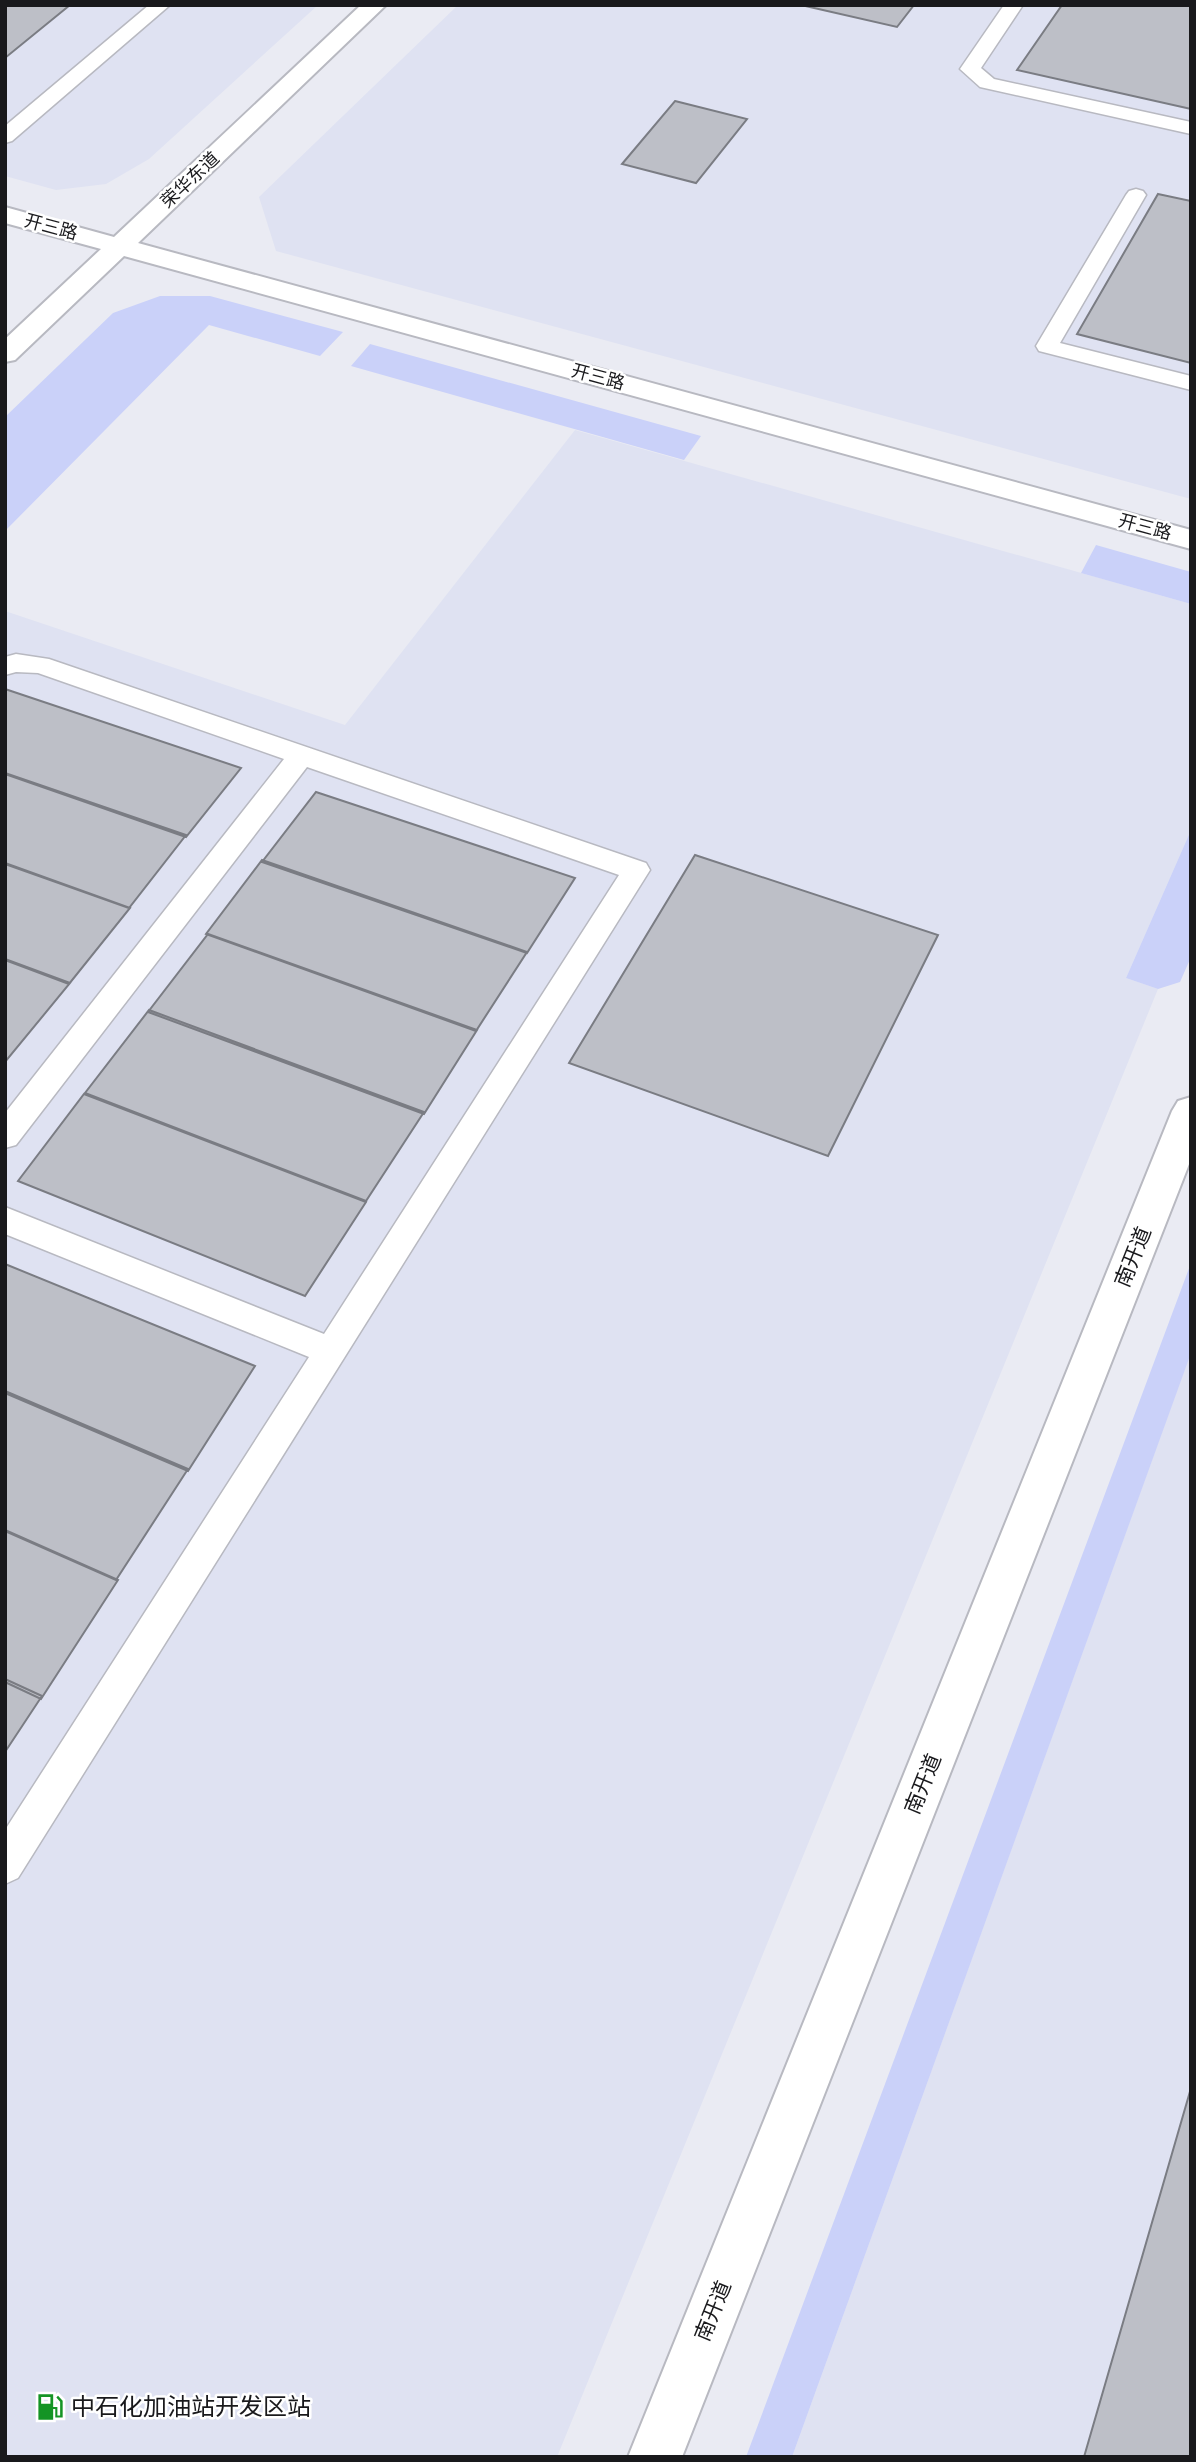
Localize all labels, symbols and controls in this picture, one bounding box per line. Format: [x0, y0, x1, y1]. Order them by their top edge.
street label: 荣华东道 [155, 146, 225, 213]
street label: 开三路 [22, 207, 80, 246]
street label: 开三路 [569, 357, 627, 396]
street label: 开三路 [1116, 507, 1174, 546]
street label: 南开道 [1107, 1222, 1158, 1291]
street label: 南开道 [897, 1749, 948, 1818]
street label: 南开道 [687, 2276, 738, 2345]
place label: 中石化加油站开发区站 [71, 2390, 311, 2422]
fuel station icon: 中石化加油站开发区站 [35, 2392, 65, 2422]

